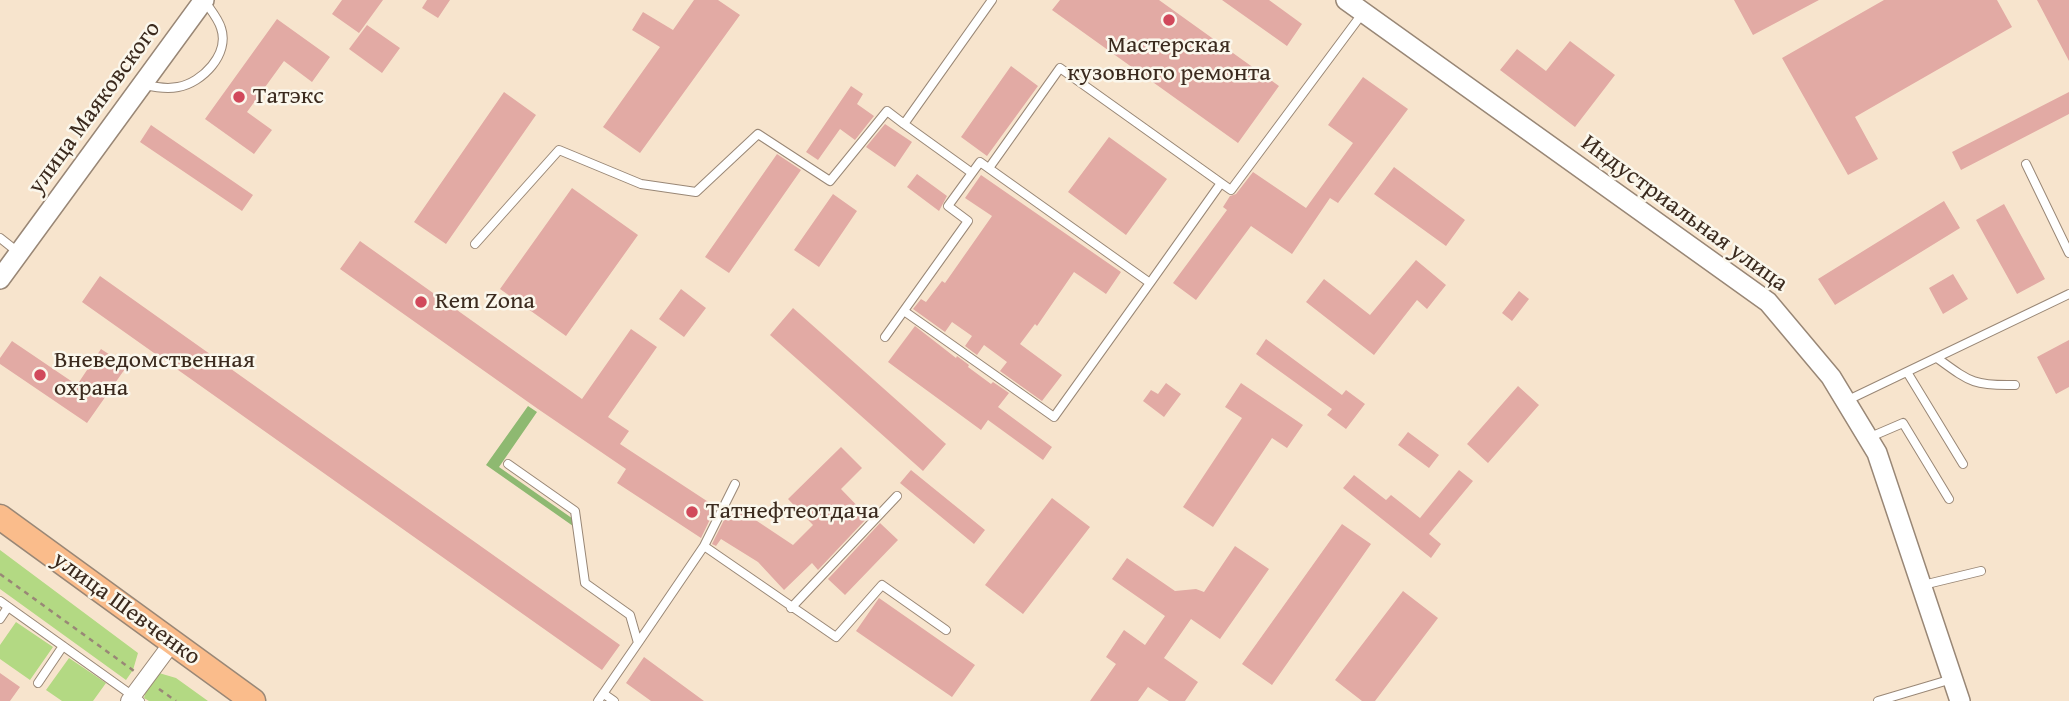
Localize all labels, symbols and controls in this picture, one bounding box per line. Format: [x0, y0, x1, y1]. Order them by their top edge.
marker: Мастерская кузовного ремонта [1161, 12, 1177, 28]
street label: улица Маяковского [23, 16, 167, 200]
place label: Мастерская кузовного ремонта [1067, 32, 1271, 88]
place label: Татэкс [253, 83, 324, 111]
marker: Татэкс [231, 89, 247, 105]
street label: Индустриальная улица [1575, 129, 1793, 299]
place label: Rem Zona [435, 288, 535, 316]
marker: Rem Zona [413, 294, 429, 310]
place label: Вневедомственная охрана [54, 347, 255, 403]
marker: Вневедомственная охрана [32, 367, 48, 383]
place label: Татнефтеотдача [706, 498, 879, 526]
marker: Татнефтеотдача [684, 504, 700, 520]
street label: улица Шевченко [46, 546, 206, 672]

